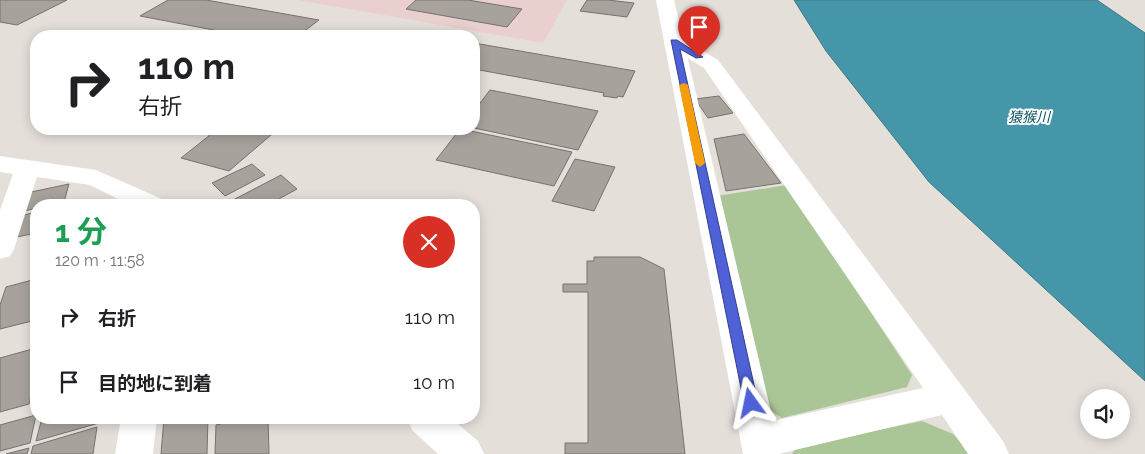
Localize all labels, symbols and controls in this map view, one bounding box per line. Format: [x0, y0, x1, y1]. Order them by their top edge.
pin [678, 6, 720, 57]
icon: arrive [685, 13, 713, 41]
text: 110 m [138, 46, 235, 87]
icon: right [55, 50, 120, 115]
text: 右折 [138, 93, 182, 119]
water label: 猿猴川 [1008, 109, 1052, 125]
text: 1 分 [55, 214, 107, 249]
button: close [403, 216, 455, 268]
text: 120 m · 11:58 [55, 251, 145, 270]
icon: right [55, 303, 83, 331]
text: 110 m [405, 306, 455, 328]
text: 右折 [98, 307, 136, 329]
icon: arrive [55, 368, 83, 396]
text: 10 m [413, 371, 455, 393]
text: 目的地に到着 [98, 372, 212, 394]
position arrow [724, 376, 776, 428]
map controls [1080, 389, 1130, 439]
button: sound [1080, 389, 1130, 439]

